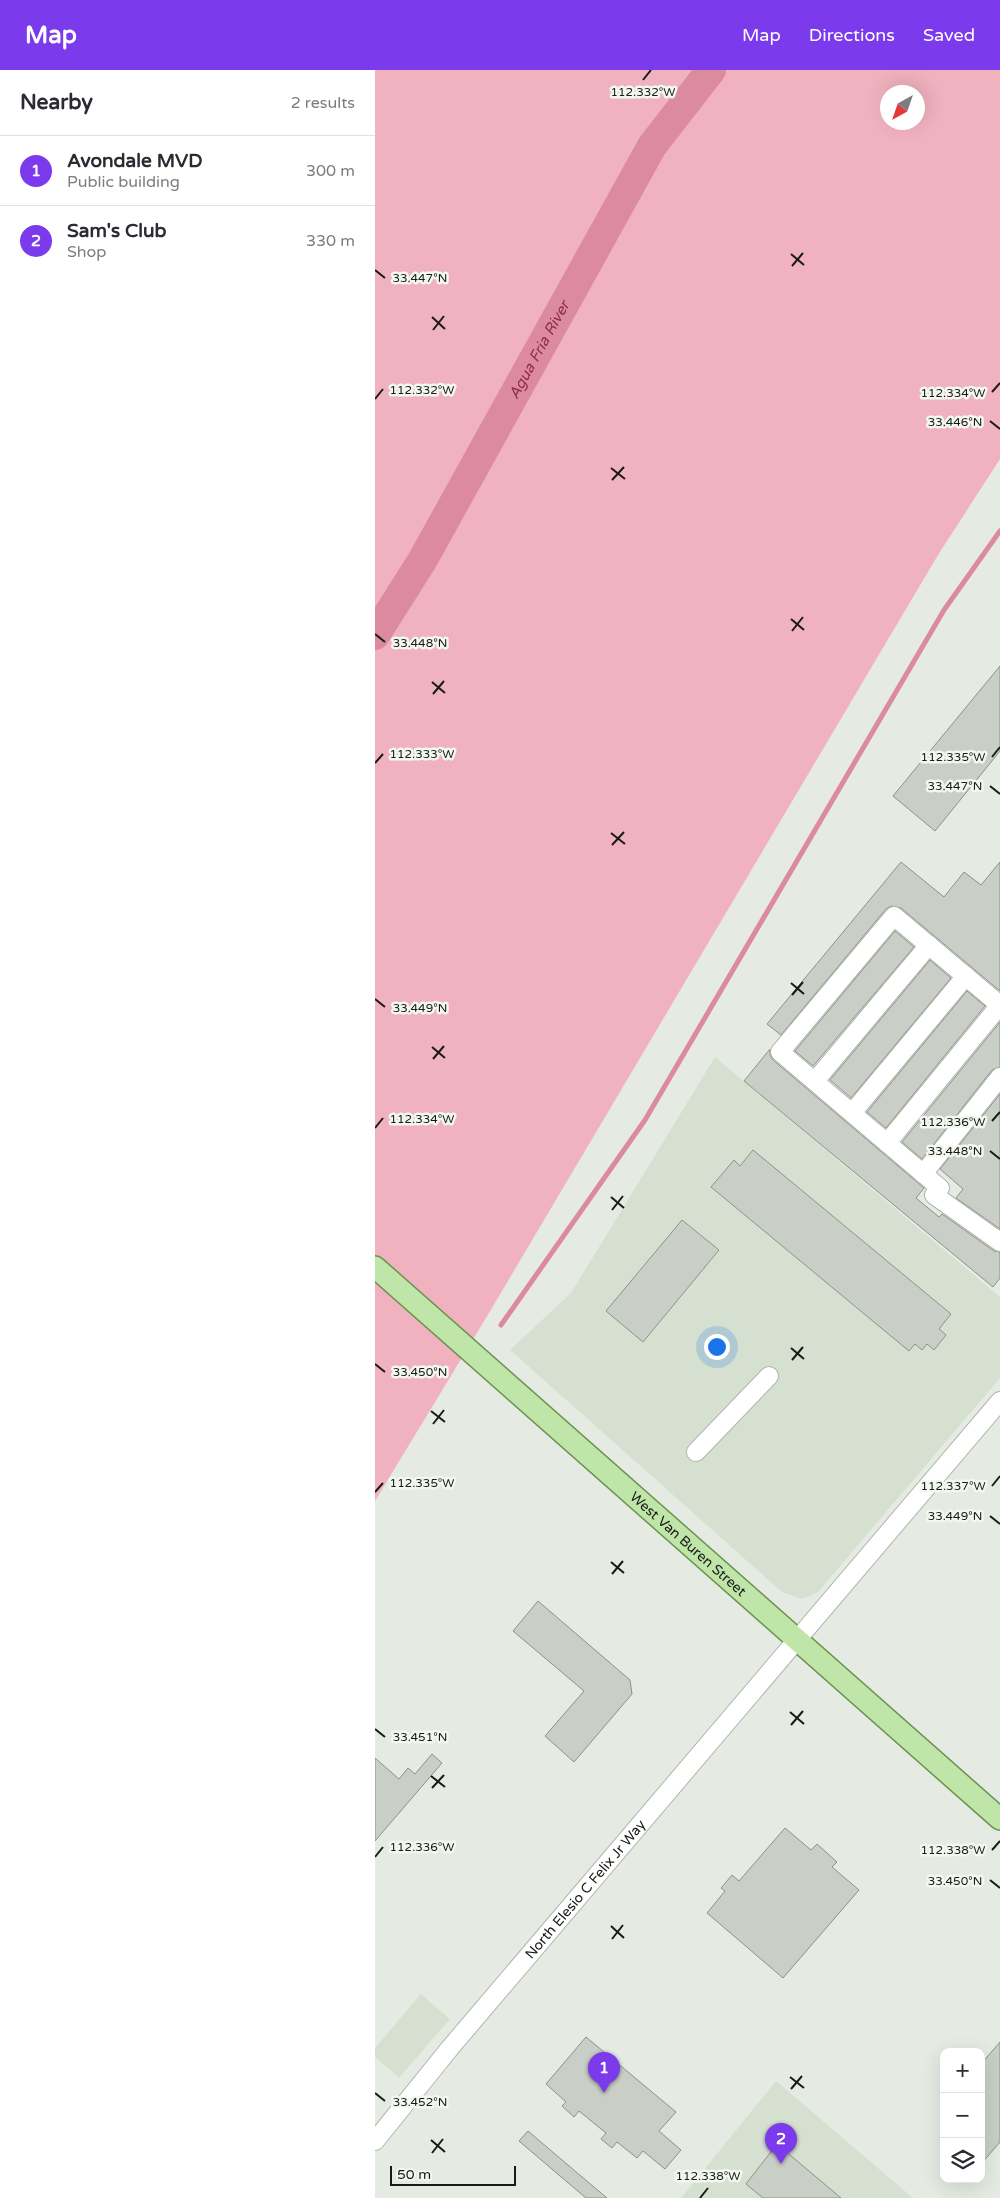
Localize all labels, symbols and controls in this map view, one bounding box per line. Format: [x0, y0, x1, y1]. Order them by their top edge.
text: Map [25, 21, 77, 50]
text: Map [742, 24, 781, 46]
text: Directions [809, 24, 895, 46]
text: Saved [923, 24, 975, 46]
text: 112.332°W [610, 85, 676, 99]
north arrow [880, 85, 925, 130]
text: Nearby [20, 90, 93, 115]
text: 2 results [291, 93, 355, 113]
text: Avondale MVD [67, 150, 202, 172]
text: 1 [31, 161, 41, 181]
text: 300 m [306, 161, 355, 181]
text: Public building [67, 172, 180, 192]
text: Sam's Club [67, 220, 167, 242]
text: 2 [31, 231, 41, 251]
text: 330 m [306, 231, 355, 251]
text: Shop [67, 242, 106, 262]
text: 33.447°N [393, 271, 447, 285]
water label: Agua Fria River [505, 296, 574, 402]
text: 112.332°W [389, 383, 455, 397]
text: 112.334°W [920, 386, 986, 400]
text: 33.446°N [928, 415, 982, 429]
text: 33.448°N [393, 636, 447, 650]
text: 112.333°W [389, 747, 455, 761]
text: 112.335°W [921, 750, 985, 764]
text: 33.447°N [928, 779, 982, 793]
text: 33.449°N [393, 1001, 447, 1015]
text: 112.334°W [389, 1112, 455, 1126]
text: 112.336°W [921, 1115, 985, 1129]
text: 33.448°N [928, 1144, 982, 1158]
your location [704, 1334, 730, 1360]
text: 33.450°N [393, 1365, 447, 1379]
text: 112.335°W [390, 1476, 454, 1490]
text: 112.337°W [920, 1479, 986, 1493]
street label: West Van Buren Street [627, 1488, 750, 1600]
text: 33.449°N [928, 1509, 982, 1523]
text: 33.451°N [393, 1730, 447, 1744]
street label: North Elesio C Felix Jr Way [521, 1816, 649, 1962]
text: 112.336°W [390, 1840, 454, 1854]
text: 112.338°W [920, 1843, 986, 1857]
text: 33.450°N [928, 1874, 982, 1888]
map controls [940, 2048, 985, 2183]
button: + [940, 2048, 985, 2093]
pin: 1 [588, 2052, 620, 2093]
button: − [940, 2093, 985, 2138]
text: 33.452°N [393, 2095, 447, 2109]
pin: 2 [765, 2123, 797, 2164]
button: layers [940, 2138, 985, 2183]
scale bar [390, 2163, 516, 2186]
text: 50 m [397, 2166, 431, 2183]
text: 112.338°W [675, 2169, 741, 2183]

